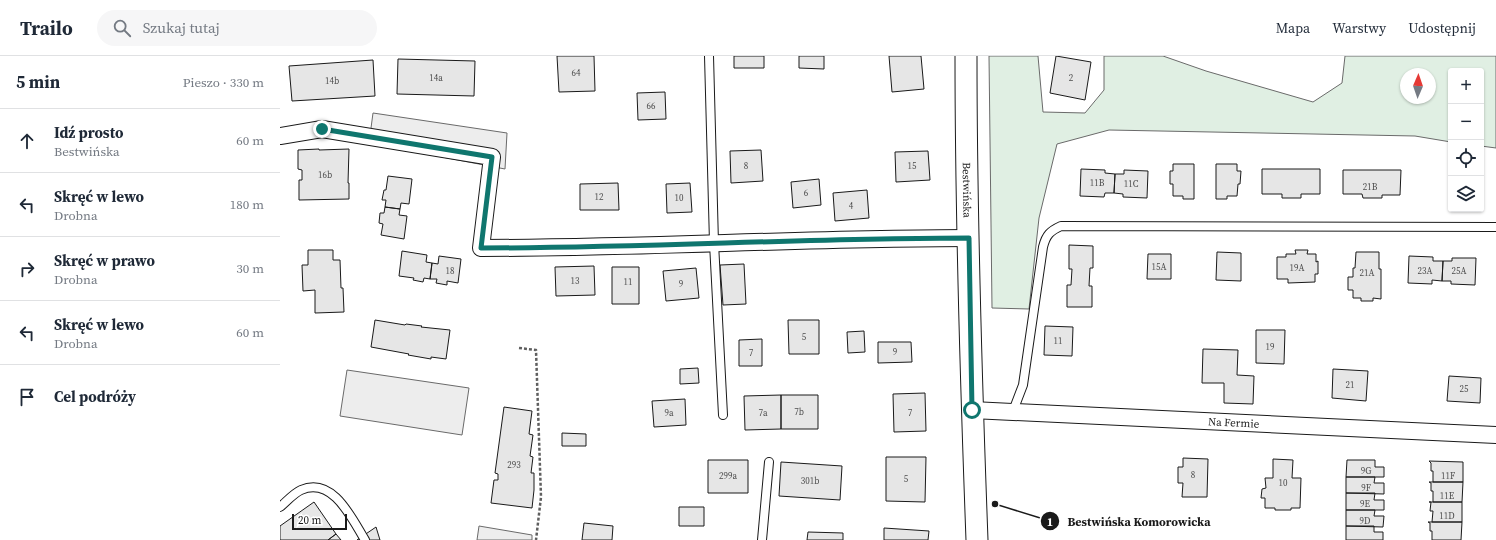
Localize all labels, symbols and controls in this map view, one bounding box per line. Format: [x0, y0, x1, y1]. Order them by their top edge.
search box [97, 10, 377, 46]
text: Trailo [20, 15, 73, 41]
icon: search [111, 17, 133, 39]
text: Szukaj tutaj [143, 17, 220, 38]
text: Mapa [1276, 18, 1310, 38]
text: Warstwy [1332, 18, 1386, 38]
text: Udostępnij [1408, 18, 1476, 38]
house number: 64 [571, 67, 581, 79]
north arrow [1400, 68, 1436, 104]
map controls [1448, 68, 1484, 212]
button: + [1448, 68, 1484, 104]
text: 5 min [16, 70, 60, 94]
house number: 14a [429, 72, 443, 84]
house number: 2 [1069, 72, 1074, 84]
text: Pieszo · 330 m [183, 74, 264, 91]
house number: 14b [325, 75, 339, 87]
house number: 66 [646, 100, 656, 112]
button: − [1448, 104, 1484, 140]
route end [313, 120, 331, 138]
text: Idź prosto [54, 122, 123, 143]
icon: ahead [16, 130, 38, 152]
text: 60 m [236, 132, 264, 149]
button: locate [1448, 140, 1484, 176]
text: Bestwińska [54, 143, 120, 160]
house number: 8 [744, 160, 749, 172]
house number: 15 [907, 160, 917, 172]
street label: Bestwińska [959, 162, 975, 218]
house number: 16b [318, 169, 332, 181]
button: layers [1448, 176, 1484, 212]
house number: 11B [1090, 177, 1105, 189]
house number: 11C [1124, 178, 1139, 190]
house number: 21B [1363, 181, 1378, 193]
text: Skręć w lewo [54, 186, 144, 207]
house number: 6 [804, 187, 809, 199]
house number: 12 [594, 191, 604, 203]
house number: 10 [674, 192, 684, 204]
icon: left [16, 194, 38, 216]
text: 180 m [230, 196, 264, 213]
house number: 4 [849, 200, 854, 212]
text: Drobna [54, 207, 98, 224]
text: Skręć w prawo [54, 250, 155, 271]
icon: right [16, 258, 38, 280]
text: 30 m [236, 260, 264, 277]
house number: 15A [1152, 261, 1167, 273]
house number: 19A [1290, 262, 1305, 274]
house number: 18 [445, 265, 455, 277]
house number: 23A [1418, 265, 1433, 277]
house number: 25A [1452, 265, 1467, 277]
house number: 21A [1360, 267, 1375, 279]
text: Drobna [54, 271, 98, 288]
house number: 13 [570, 275, 580, 287]
house number: 11 [623, 276, 633, 288]
house number: 9 [679, 278, 684, 290]
text: Skręć w lewo [54, 314, 144, 335]
icon: left [16, 322, 38, 344]
text: 60 m [236, 324, 264, 341]
house number: 5 [802, 331, 807, 343]
text: Drobna [54, 335, 98, 352]
house number: 11 [1053, 335, 1063, 347]
house number: 19 [1265, 341, 1275, 353]
house number: 9 [893, 346, 898, 358]
house number: 7 [749, 347, 754, 359]
house number: 21 [1345, 379, 1355, 391]
house number: 25 [1459, 383, 1469, 395]
icon: arrive [16, 386, 38, 408]
text: Cel podróży [54, 386, 136, 407]
route start [963, 401, 981, 419]
house number: 7b [794, 406, 804, 418]
house number: 9a [664, 407, 674, 419]
house number: 7a [758, 407, 768, 419]
house number: 7 [908, 407, 913, 419]
street label: Na Fermie [1208, 414, 1260, 432]
house number: 293 [507, 459, 521, 471]
house number: 9G [1361, 465, 1371, 477]
house number: 8 [1191, 469, 1196, 481]
house number: 299a [719, 470, 737, 482]
house number: 11F [1441, 470, 1455, 482]
house number: 5 [904, 473, 909, 485]
house number: 301b [801, 475, 819, 487]
house number: 10 [1278, 477, 1288, 489]
house number: 9F [1361, 482, 1371, 494]
house number: 11E [1440, 490, 1455, 502]
house number: 9E [1360, 498, 1371, 510]
callout: Bestwińska Komorowicka [1040, 509, 1219, 533]
house number: 11D [1439, 510, 1455, 522]
scale bar [292, 512, 347, 531]
text: 20 m [298, 513, 321, 528]
text: 1 [1047, 514, 1053, 530]
text: Bestwińska Komorowicka [1067, 514, 1211, 530]
house number: 9D [1360, 515, 1370, 527]

